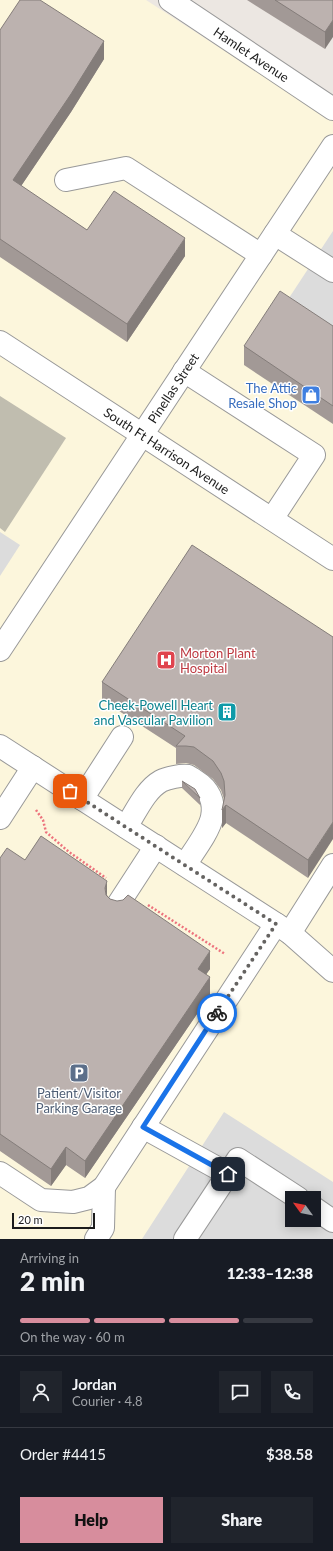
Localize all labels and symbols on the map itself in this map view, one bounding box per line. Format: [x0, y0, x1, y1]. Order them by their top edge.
street label: Hamlet Avenue [211, 24, 292, 86]
street label: Pinellas Street [144, 350, 202, 426]
place label: The Attic Resale Shop [228, 380, 297, 411]
shop icon: The Attic Resale Shop [300, 384, 322, 406]
street label: South Ft Harrison Avenue [101, 404, 233, 498]
place label: Morton Plant Hospital [180, 645, 256, 676]
hospital icon: Morton Plant Hospital [155, 649, 177, 671]
place label: Cheek-Powell Heart and Vascular Pavilion [94, 697, 213, 728]
building icon: Cheek-Powell Heart and Vascular Pavilion [216, 701, 238, 723]
pin [53, 774, 87, 808]
courier [197, 993, 237, 1033]
parking icon: Patient/Visitor Parking Garage [68, 1062, 90, 1084]
place label: Patient/Visitor Parking Garage [36, 1085, 122, 1116]
pin [211, 1157, 245, 1191]
north arrow [285, 1191, 321, 1227]
scale bar [12, 1211, 95, 1230]

